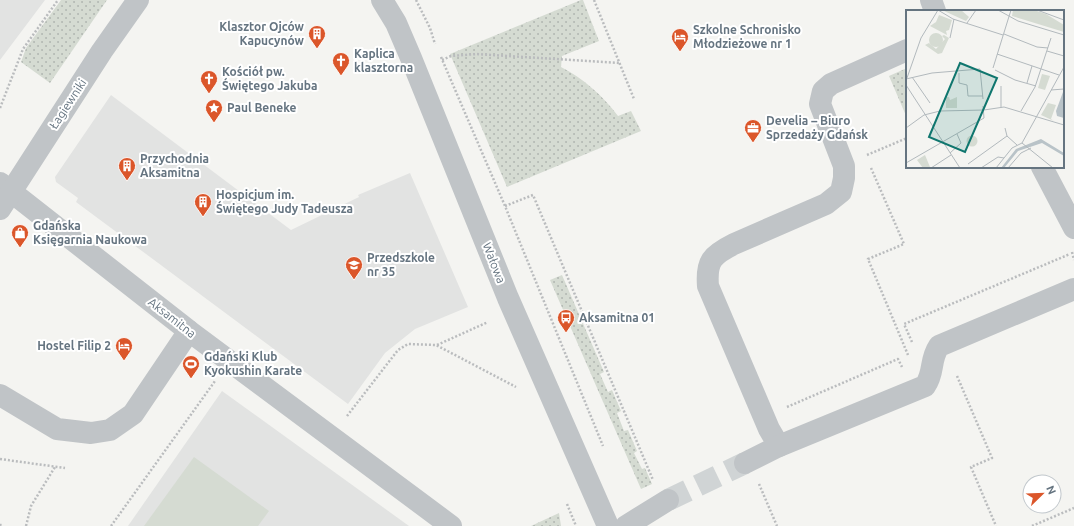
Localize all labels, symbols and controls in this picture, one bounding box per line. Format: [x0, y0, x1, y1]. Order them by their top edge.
inset map [906, 10, 1064, 168]
place label: Klasztor Ojców Kapucynów [219, 20, 305, 47]
place label: Szkolne Schronisko Młodzieżowe nr 1 [693, 23, 801, 50]
building icon: Klasztor Ojców Kapucynów [307, 24, 327, 49]
hotel icon: Szkolne Schronisko Młodzieżowe nr 1 [670, 27, 690, 52]
place label: Kaplica klasztorna [354, 47, 413, 74]
church icon: Kaplica klasztorna [331, 51, 351, 76]
place label: Kościół pw. Świętego Jakuba [222, 65, 317, 93]
church icon: Kościół pw. Świętego Jakuba [199, 69, 219, 94]
street label: Łagiewniki [47, 76, 89, 131]
place icon: Paul Beneke [204, 98, 224, 123]
place label: Paul Beneke [227, 101, 297, 114]
place label: Develia – Biuro Sprzedaży Gdańsk [766, 114, 868, 141]
office icon: Develia – Biuro Sprzedaży Gdańsk [743, 118, 763, 143]
place label: Przychodnia Aksamitna [140, 152, 209, 179]
building icon: Przychodnia Aksamitna [117, 156, 137, 181]
place label: Hospicjum im. Świętego Judy Tadeusza [216, 188, 353, 216]
building icon: Hospicjum im. Świętego Judy Tadeusza [193, 192, 213, 217]
place label: Gdańska Księgarnia Naukowa [33, 219, 147, 247]
shop icon: Gdańska Księgarnia Naukowa [10, 223, 30, 248]
street label: Wałowa [481, 241, 508, 285]
place label: Przedszkole nr 35 [367, 251, 435, 278]
school or university icon: Przedszkole nr 35 [344, 255, 364, 280]
street label: Aksamitna [146, 295, 198, 340]
bus stop icon: Aksamitna 01 [556, 308, 576, 333]
place label: Aksamitna 01 [579, 311, 655, 324]
hotel icon: Hostel Filip 2 [114, 336, 134, 361]
place label: Hostel Filip 2 [37, 339, 111, 352]
place label: Gdański Klub Kyokushin Karate [204, 350, 302, 377]
sports icon: Gdański Klub Kyokushin Karate [181, 354, 201, 379]
north arrow [1022, 474, 1062, 514]
text: N [1044, 484, 1058, 496]

